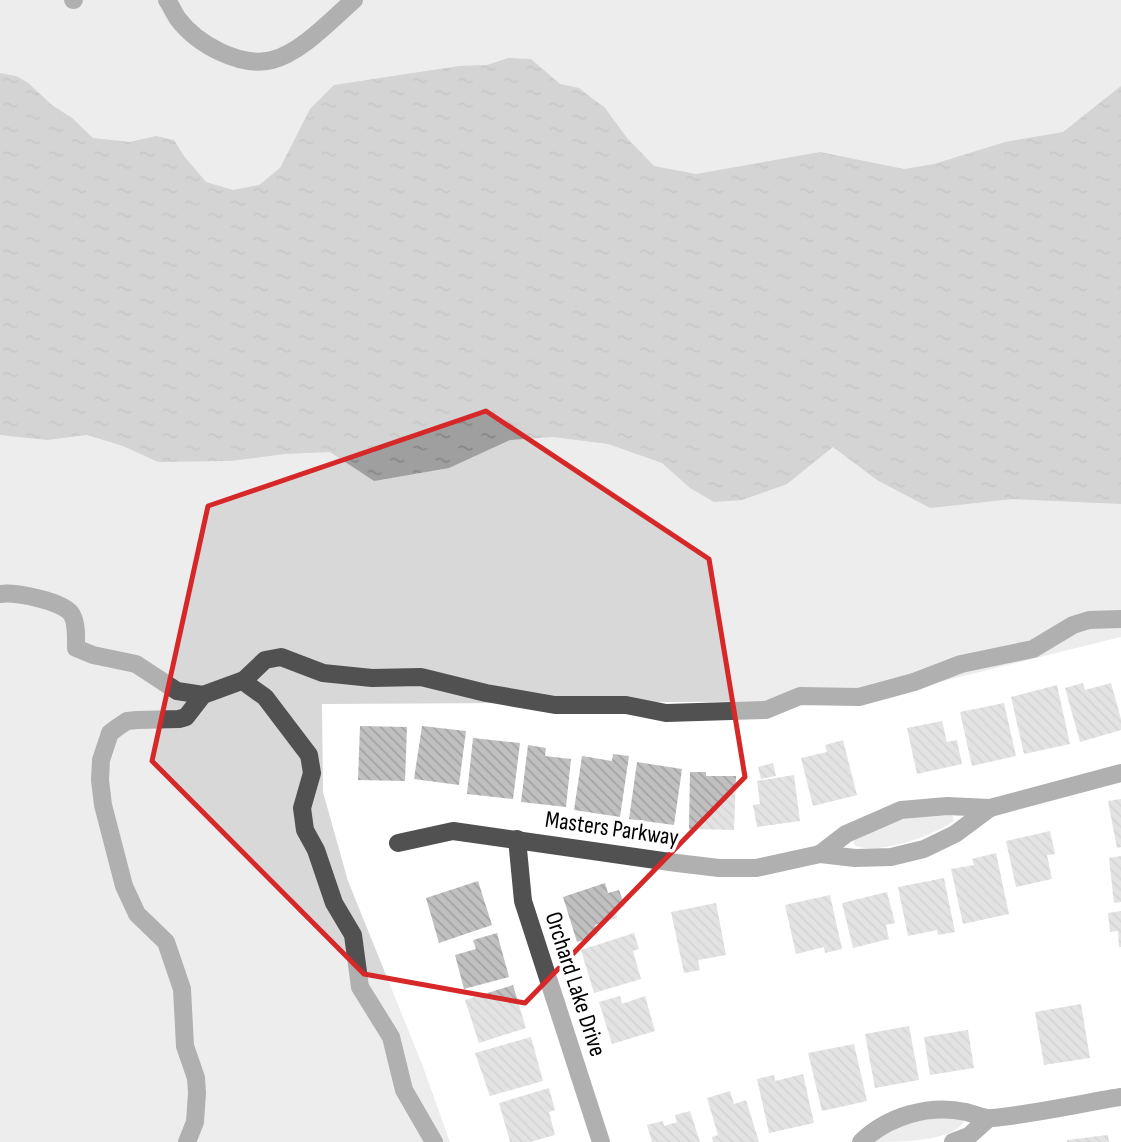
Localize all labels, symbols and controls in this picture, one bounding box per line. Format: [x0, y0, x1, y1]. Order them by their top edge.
street label: Masters Parkway [543, 805, 681, 852]
street label: Orchard Lake Drive [539, 908, 613, 1060]

